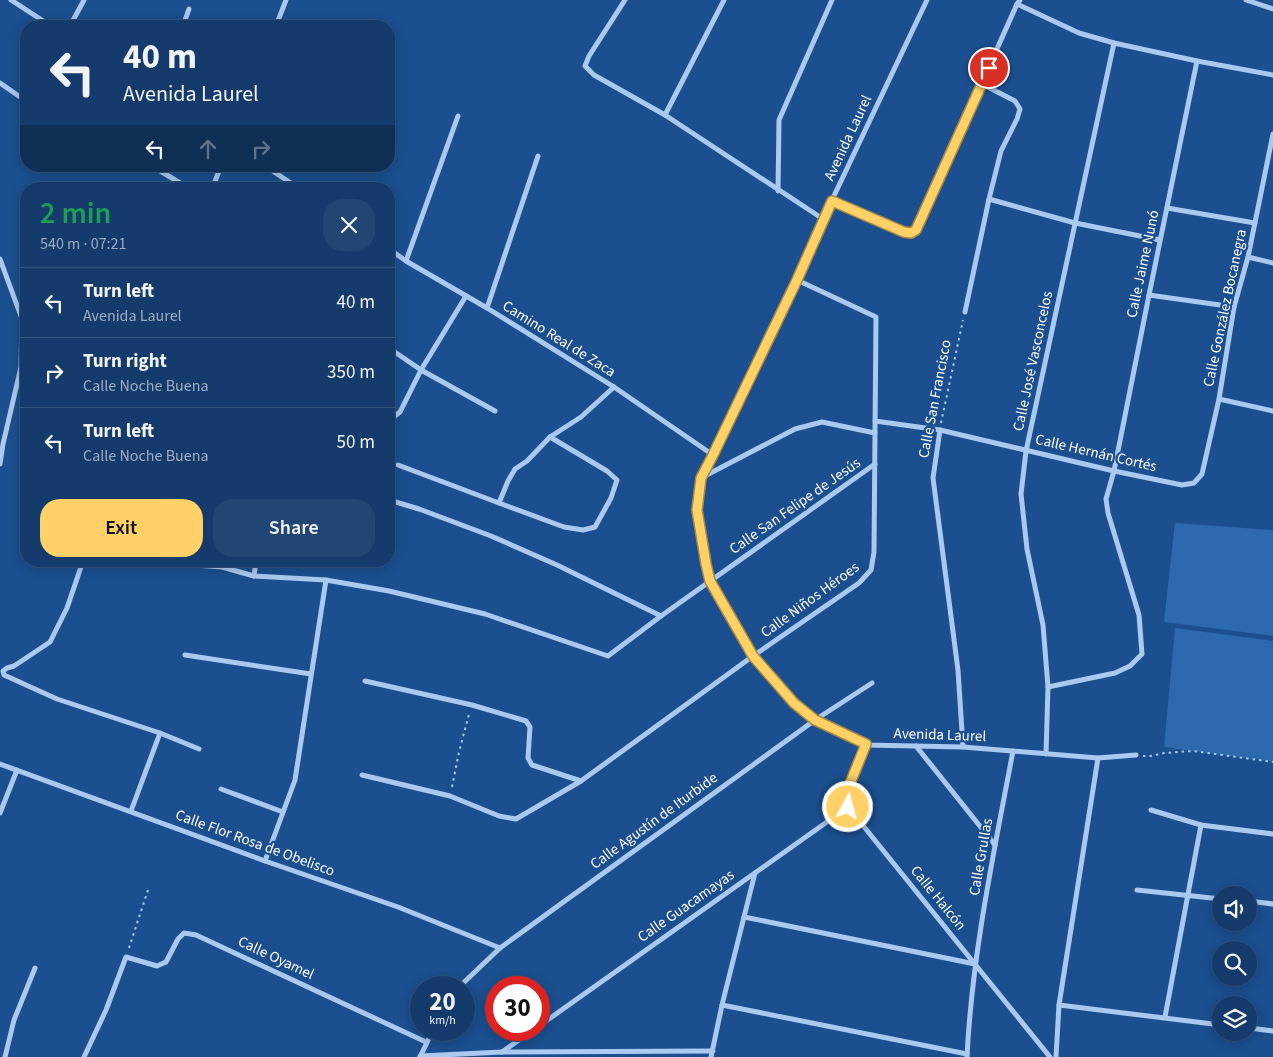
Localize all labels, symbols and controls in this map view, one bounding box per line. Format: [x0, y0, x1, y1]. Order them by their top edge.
text: 40 m [123, 32, 197, 82]
icon: left [40, 40, 105, 105]
pin [968, 47, 1010, 89]
icon: arrive [975, 54, 1003, 82]
text: Avenida Laurel [123, 78, 259, 110]
street label: Avenida Laurel [819, 91, 877, 184]
icon: left [141, 135, 169, 163]
icon: ahead [194, 135, 222, 163]
icon: right [247, 135, 275, 163]
text: 2 min [40, 192, 111, 235]
button: close [323, 199, 375, 251]
street label: Calle Jaime Nunó [1121, 208, 1165, 320]
street label: Calle González Bocanegra [1198, 227, 1252, 389]
text: 540 m · 07:21 [40, 233, 127, 255]
text: Turn left [83, 278, 154, 305]
icon: left [40, 289, 68, 317]
text: 40 m [337, 289, 375, 316]
street label: Calle José Vasconcelos [1008, 289, 1058, 433]
street label: Camino Real de Zaca [498, 296, 620, 382]
text: Avenida Laurel [83, 305, 182, 327]
street label: Calle San Francisco [913, 338, 957, 460]
text: Turn right [83, 348, 167, 375]
icon: right [40, 359, 68, 387]
text: 350 m [327, 359, 375, 386]
text: Calle Noche Buena [83, 375, 209, 397]
text: Turn left [83, 418, 154, 445]
icon: left [40, 429, 68, 457]
text: 50 m [337, 429, 375, 456]
street label: Calle Hernán Cortés [1033, 429, 1159, 477]
text: Calle Noche Buena [83, 445, 209, 467]
street label: Calle San Felipe de Jesús [725, 453, 865, 559]
button: Exit [40, 499, 203, 557]
button: Share [213, 499, 375, 557]
street label: Calle Niños Héroes [756, 557, 864, 643]
street label: Avenida Laurel [893, 723, 987, 747]
street label: Calle Agustín de Iturbide [586, 768, 722, 874]
position arrow [821, 780, 873, 832]
street label: Calle Flor Rosa de Obelisco [172, 804, 338, 882]
street label: Calle Grullas [964, 817, 998, 897]
street label: Calle Halcón [905, 861, 971, 935]
street label: Calle Guacamayas [633, 865, 739, 947]
map controls [1212, 886, 1257, 1041]
button: sound [1212, 886, 1257, 931]
street label: Calle Oyamel [234, 931, 318, 985]
button: search [1212, 941, 1257, 986]
speed limit sign: 30 [485, 976, 550, 1041]
text: 20 [429, 984, 456, 1020]
button: layers [1212, 996, 1257, 1041]
text: km/h [429, 1012, 456, 1029]

